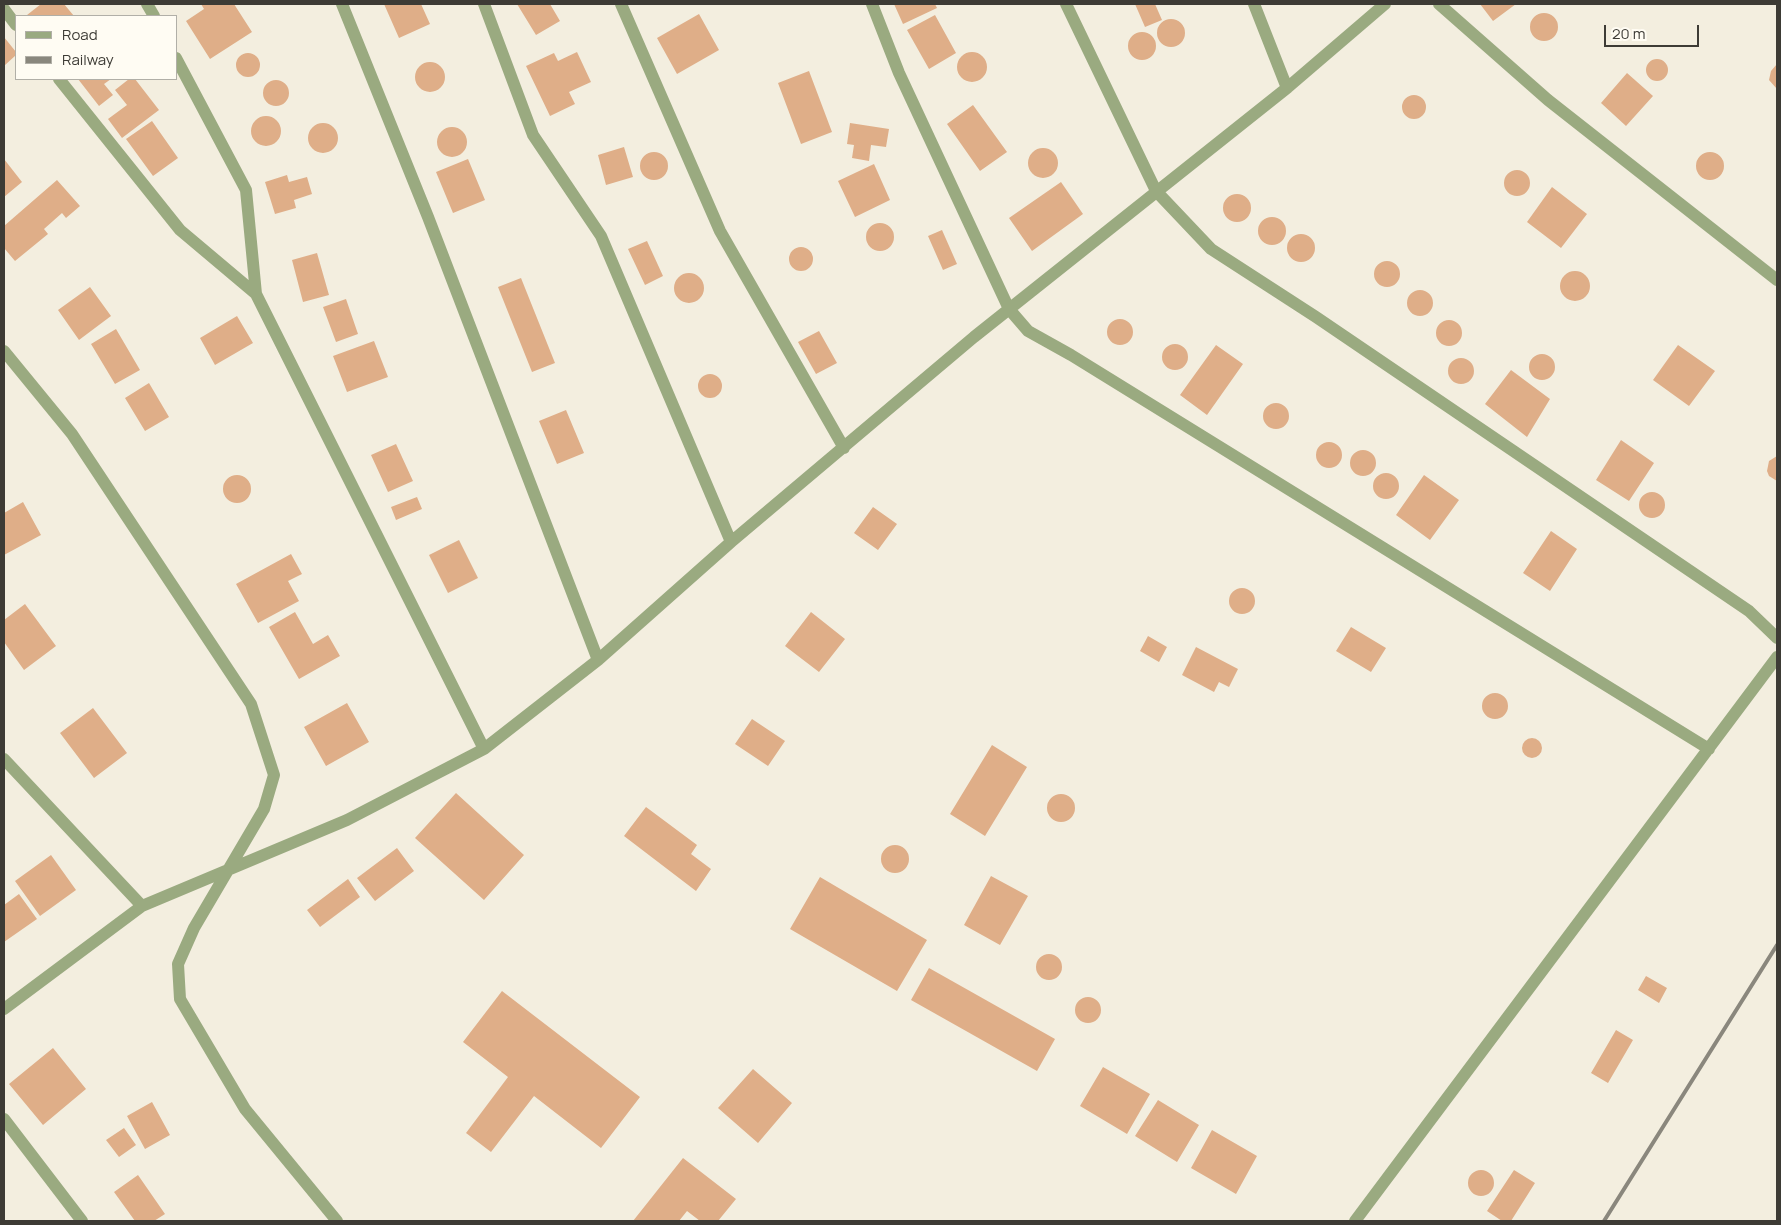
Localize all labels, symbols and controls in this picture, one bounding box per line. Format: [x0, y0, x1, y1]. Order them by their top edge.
legend [15, 15, 178, 80]
scale bar [1606, 15, 1701, 47]
text: 20 m [1612, 23, 1645, 44]
text: Road [62, 24, 98, 45]
text: Railway [62, 49, 114, 70]

